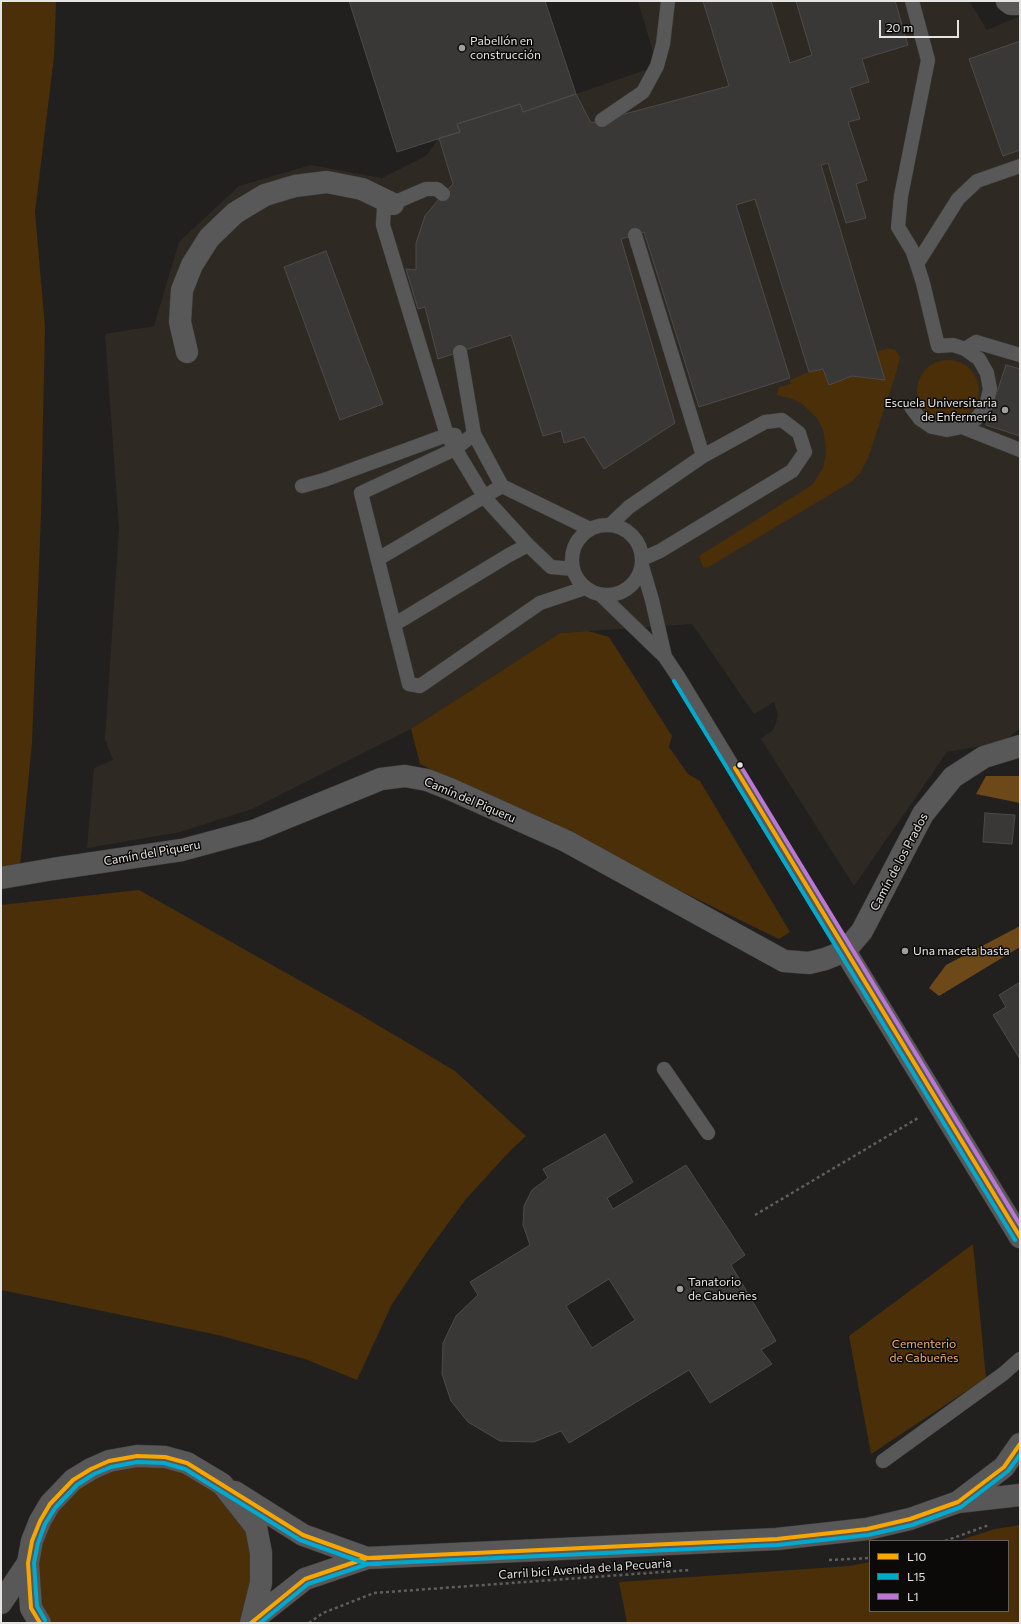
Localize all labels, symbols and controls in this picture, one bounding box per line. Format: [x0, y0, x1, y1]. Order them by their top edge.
scale bar [881, 12, 961, 38]
text: 20 m [886, 20, 913, 34]
place label: Pabellón en construcción [470, 34, 541, 62]
marker: Pabellón en construcción [457, 43, 467, 53]
place label: Escuela Universitaria de Enfermería [884, 396, 997, 424]
marker: Escuela Universitaria de Enfermería [1000, 405, 1010, 415]
unlabelled marker [735, 760, 745, 770]
street label: Camín del Piqueru [422, 774, 518, 826]
street label: Camín de los Prados [867, 811, 931, 913]
street label: Camín del Piqueru [103, 837, 201, 869]
place label: Una maceta basta [913, 944, 1010, 958]
marker: Una maceta basta [900, 946, 910, 956]
place label: Tanatorio de Cabueñes [688, 1275, 757, 1303]
marker: Tanatorio de Cabueñes [675, 1284, 685, 1294]
park label: Cementerio de Cabueñes [890, 1337, 958, 1365]
legend [869, 1540, 1009, 1612]
text: L10 [907, 1549, 926, 1563]
street label: Carril bici Avenida de la Pecuaria [498, 1556, 672, 1582]
text: L15 [907, 1569, 925, 1583]
text: L1 [907, 1589, 919, 1603]

